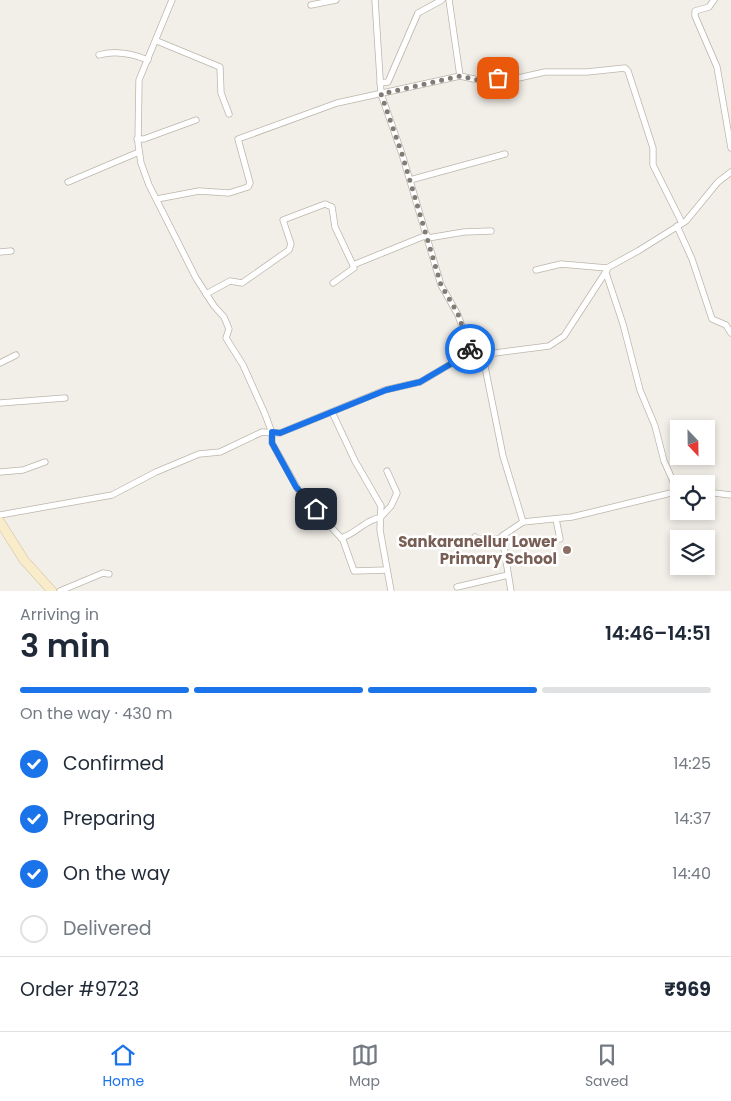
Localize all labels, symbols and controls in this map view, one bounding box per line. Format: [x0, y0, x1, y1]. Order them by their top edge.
pin [477, 57, 519, 99]
icon: bag [484, 64, 512, 92]
courier [445, 324, 495, 374]
icon: bike [456, 335, 484, 363]
north arrow [670, 420, 715, 465]
map controls [670, 420, 715, 575]
button: locate [670, 475, 715, 520]
pin [295, 488, 337, 530]
icon: home [302, 495, 330, 523]
button: layers [670, 530, 715, 575]
place label: Sankaranellur Lower Primary School [398, 531, 558, 569]
marker: Sankaranellur Lower Primary School [561, 544, 573, 556]
text: Arriving in [20, 603, 99, 626]
text: 14:46–14:51 [605, 620, 711, 647]
text: 3 min [20, 623, 110, 668]
text: On the way · 430 m [20, 702, 173, 725]
icon: check [20, 750, 48, 778]
text: Confirmed [63, 750, 164, 777]
text: 14:25 [673, 752, 711, 775]
icon: check [20, 805, 48, 833]
text: Preparing [63, 805, 155, 832]
text: 14:37 [674, 807, 711, 830]
icon: check [20, 860, 48, 888]
text: On the way [63, 860, 170, 887]
text: 14:40 [672, 862, 711, 885]
text: Delivered [63, 915, 152, 942]
text: Order #9723 [20, 976, 139, 1003]
text: ₹969 [664, 976, 711, 1003]
tab: Home [102, 1041, 144, 1092]
tab: Map [349, 1041, 380, 1092]
tab: Saved [585, 1041, 629, 1092]

